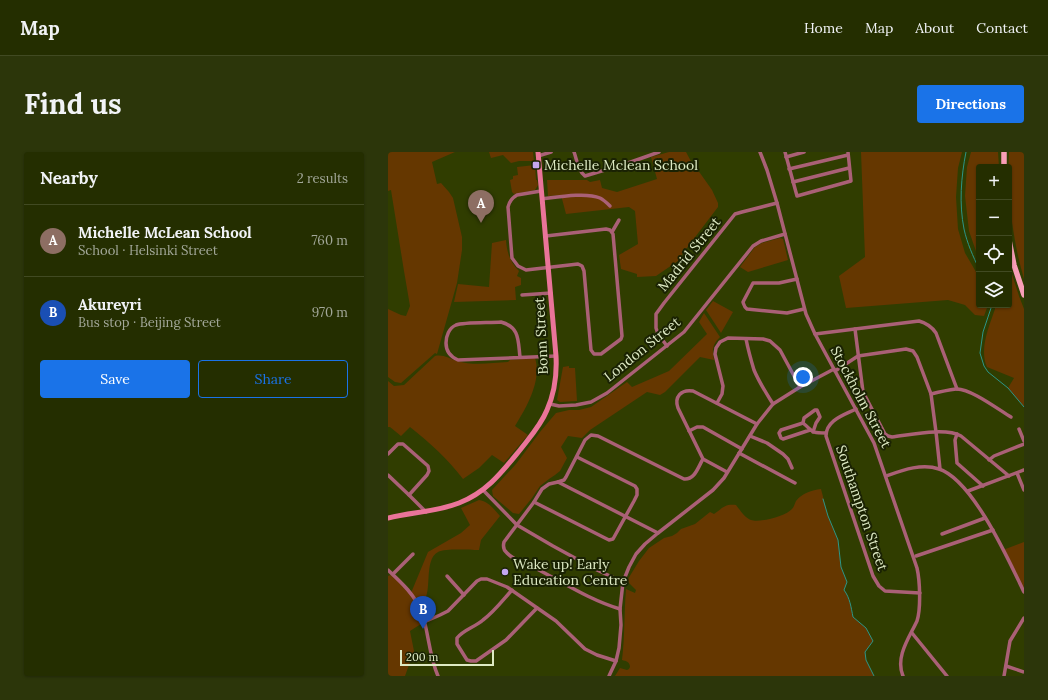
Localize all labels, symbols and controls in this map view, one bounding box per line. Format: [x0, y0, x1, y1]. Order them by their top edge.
text: Map [20, 16, 60, 40]
text: Home [804, 19, 843, 37]
text: Map [865, 19, 893, 37]
text: About [915, 19, 954, 37]
text: Contact [976, 19, 1028, 37]
button: Directions [917, 85, 1024, 123]
text: Find us [24, 86, 122, 122]
place label: Michelle Mclean School [544, 156, 698, 174]
marker: Michelle Mclean School [531, 160, 541, 170]
map controls [976, 164, 1012, 308]
button: + [976, 164, 1012, 200]
text: Nearby [40, 167, 98, 189]
text: 2 results [297, 170, 348, 187]
pin: A [468, 190, 494, 223]
button: − [976, 200, 1012, 236]
street label: Madrid Street [654, 213, 725, 295]
text: Michelle McLean School [78, 223, 252, 242]
text: A [49, 232, 57, 249]
text: 760 m [311, 232, 348, 249]
button: locate [976, 236, 1012, 272]
text: School · Helsinki Street [78, 242, 218, 259]
button: layers [976, 272, 1012, 308]
text: Akureyri [78, 295, 142, 314]
street label: Bonn Street [530, 296, 552, 375]
text: B [49, 304, 57, 321]
text: 970 m [312, 304, 348, 321]
street label: London Street [600, 312, 684, 385]
text: Bus stop · Beijing Street [78, 314, 221, 331]
street label: Stockholm Street [827, 343, 896, 452]
button: Save [40, 360, 190, 398]
button: Share [198, 360, 348, 398]
your location [793, 367, 813, 387]
street label: Southampton Street [832, 443, 892, 574]
place label: Wake up! Early Education Centre [513, 555, 628, 589]
marker: Wake up! Early Education Centre [500, 567, 510, 577]
pin: B [410, 596, 436, 629]
scale bar [400, 648, 494, 667]
text: 200 m [406, 650, 438, 664]

